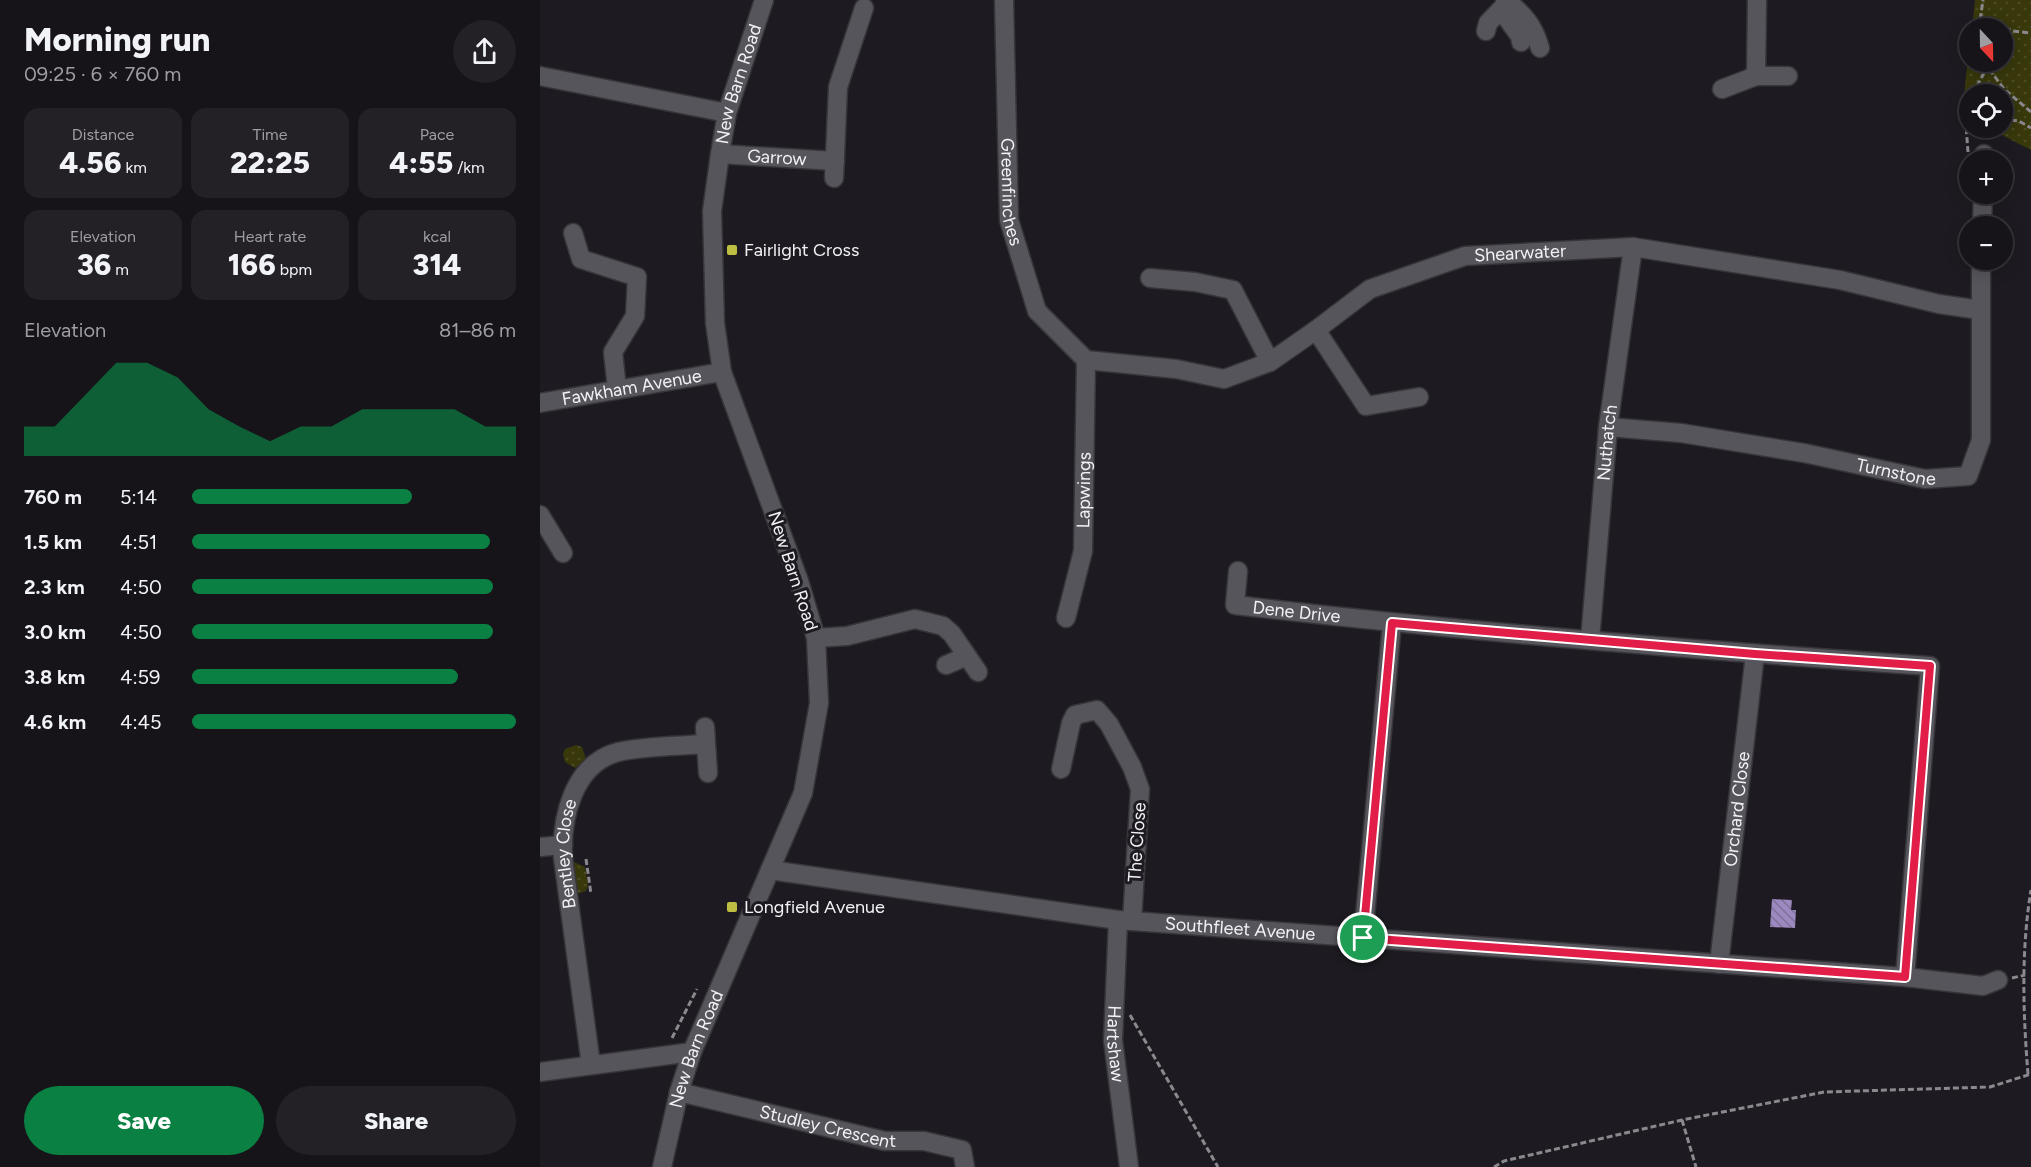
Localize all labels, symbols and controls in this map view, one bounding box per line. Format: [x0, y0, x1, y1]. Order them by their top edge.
north arrow [1959, 18, 2013, 72]
map controls [1959, 18, 2013, 270]
text: Morning run [24, 20, 210, 59]
button: share [453, 20, 516, 83]
street label: New Barn Road [711, 21, 766, 146]
text: 09:25 · 6 × 760 m [24, 62, 181, 86]
button: locate [1959, 84, 2013, 138]
text: Distance [72, 125, 134, 144]
text: Time [253, 125, 287, 144]
text: Pace [420, 125, 454, 144]
street label: Greenfinches [996, 138, 1027, 248]
text: 4.56 [59, 144, 121, 181]
text: 22:25 [230, 144, 310, 181]
text: 4:55 [389, 144, 453, 181]
street label: Garrow [747, 145, 807, 170]
button: + [1959, 150, 2013, 204]
text: km [121, 158, 147, 177]
text: /km [453, 158, 485, 177]
button: − [1959, 216, 2013, 270]
text: Elevation [70, 227, 136, 246]
text: Heart rate [234, 227, 306, 246]
text: kcal [423, 227, 451, 246]
place label: Fairlight Cross [744, 239, 859, 261]
street label: Shearwater [1473, 240, 1567, 266]
marker: Fairlight Cross [725, 243, 739, 257]
text: 36 [77, 246, 111, 283]
text: 166 [228, 246, 276, 283]
text: 314 [413, 246, 461, 283]
text: m [111, 260, 129, 279]
text: bpm [276, 260, 312, 279]
text: Elevation [24, 318, 106, 342]
text: 81–86 m [439, 318, 516, 342]
street label: Fawkham Avenue [560, 365, 703, 410]
street label: Nuthatch [1592, 403, 1622, 482]
street label: Lapwings [1072, 452, 1096, 528]
street label: Turnstone [1854, 454, 1937, 490]
text: 760 m [24, 485, 82, 509]
text: 5:14 [120, 485, 157, 509]
street label: New Barn Road [763, 509, 823, 633]
text: 1.5 km [24, 530, 82, 554]
text: 4:51 [120, 530, 157, 554]
text: 2.3 km [24, 575, 85, 599]
text: 4:50 [120, 575, 162, 599]
street label: Dene Drive [1251, 596, 1342, 628]
text: 3.0 km [24, 620, 86, 644]
text: 4:50 [120, 620, 162, 644]
text: 3.8 km [24, 665, 85, 689]
text: 4:59 [120, 665, 160, 689]
text: 4.6 km [24, 710, 86, 734]
text: 4:45 [120, 710, 161, 734]
street label: Orchard Close [1719, 750, 1755, 868]
street label: Bentley Close [552, 796, 581, 910]
street label: The Close [1123, 801, 1151, 883]
place label: Longfield Avenue [744, 896, 885, 918]
marker: Longfield Avenue [725, 900, 739, 914]
street label: Southfleet Avenue [1164, 912, 1316, 945]
pin [1337, 912, 1388, 963]
icon: arrive [1346, 921, 1379, 954]
street label: New Barn Road [665, 987, 728, 1110]
street label: Hartshaw [1102, 1005, 1129, 1084]
button: Save [24, 1086, 264, 1155]
button: Share [276, 1086, 516, 1155]
street label: Studley Crescent [757, 1101, 896, 1153]

